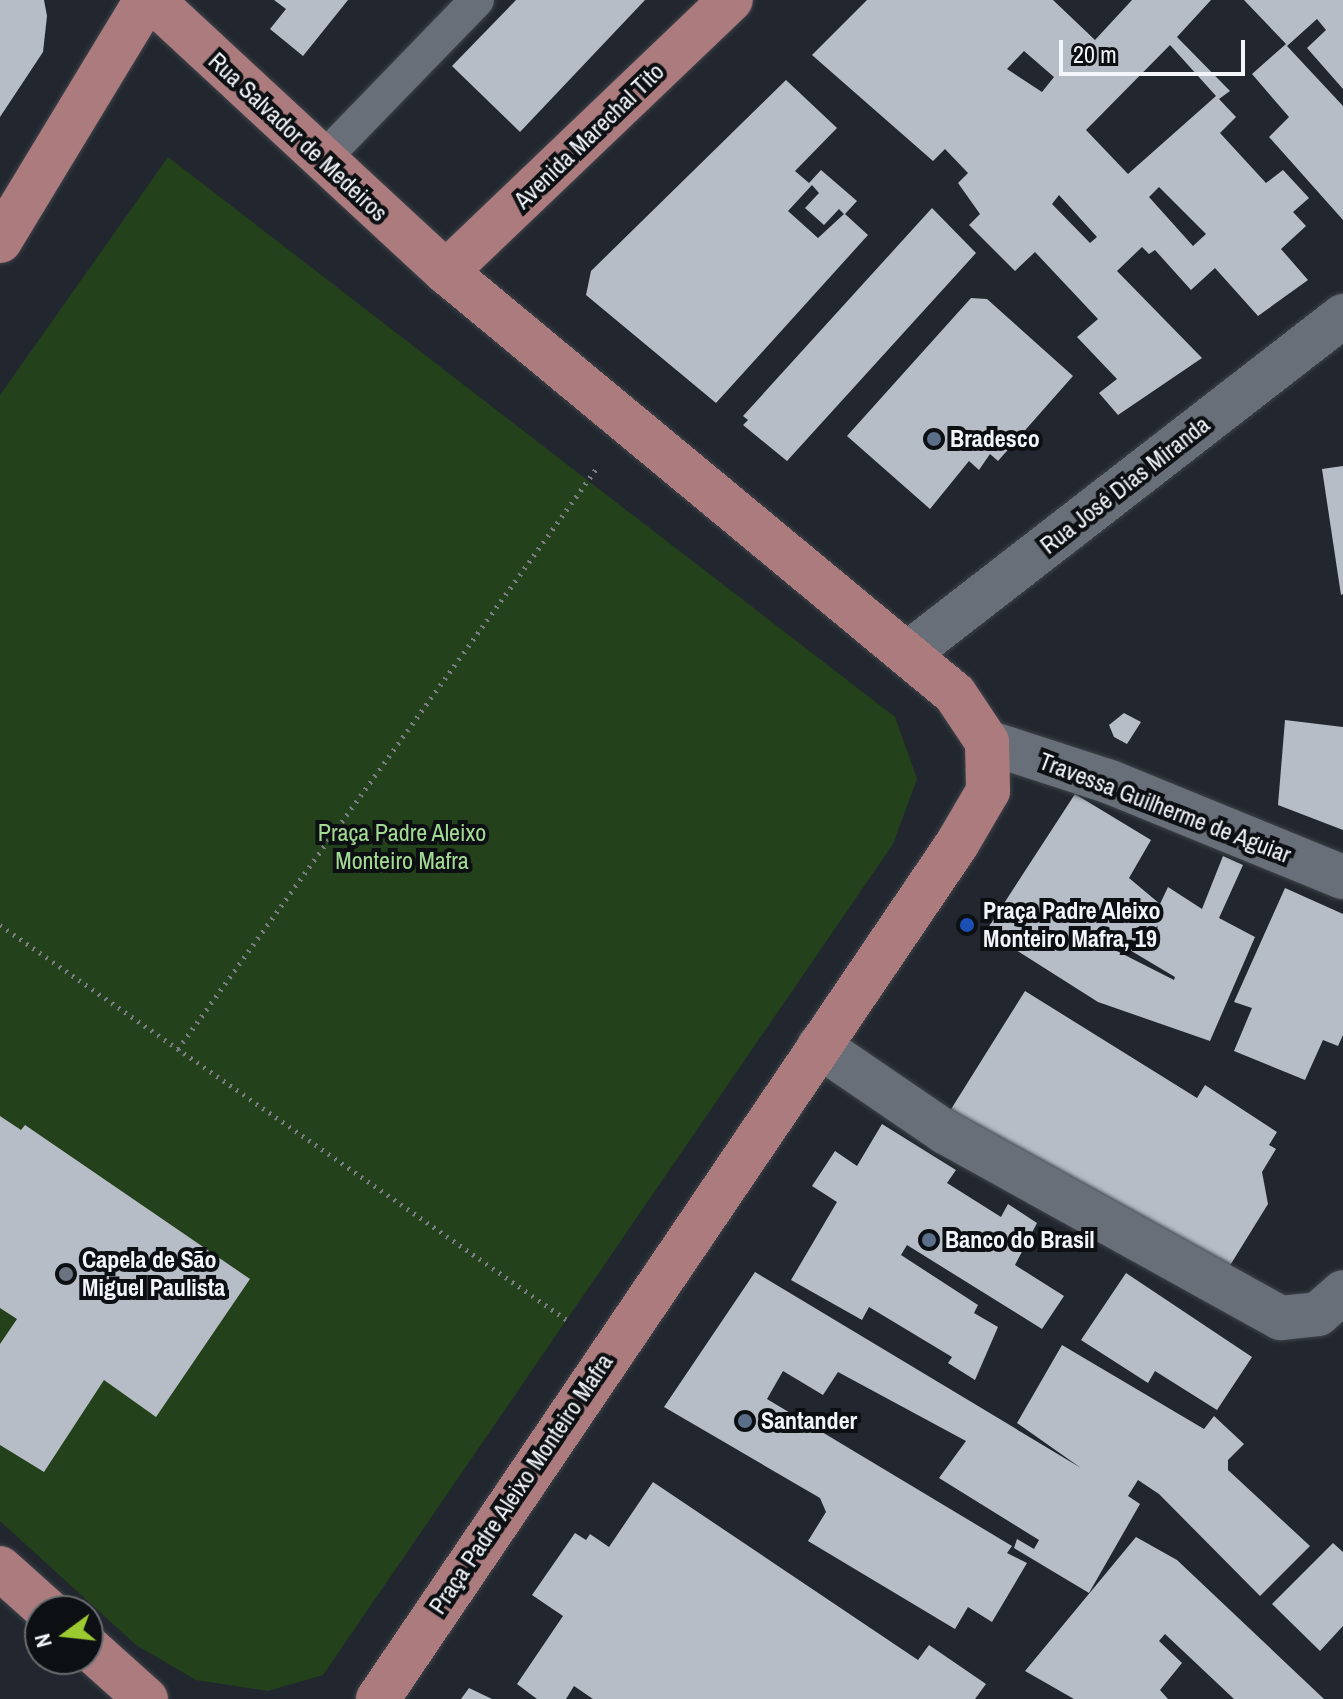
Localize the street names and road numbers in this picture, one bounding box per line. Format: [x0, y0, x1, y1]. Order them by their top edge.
street label: Rua Salvador de Medeiros [203, 47, 393, 227]
street label: Avenida Marechal Tito [508, 57, 670, 215]
street label: Rua José Dias Miranda [1035, 410, 1215, 560]
street label: Travessa Guilherme de Aguiar [1035, 746, 1295, 870]
street label: Praça Padre Aleixo Monteiro Mafra [423, 1348, 619, 1620]

